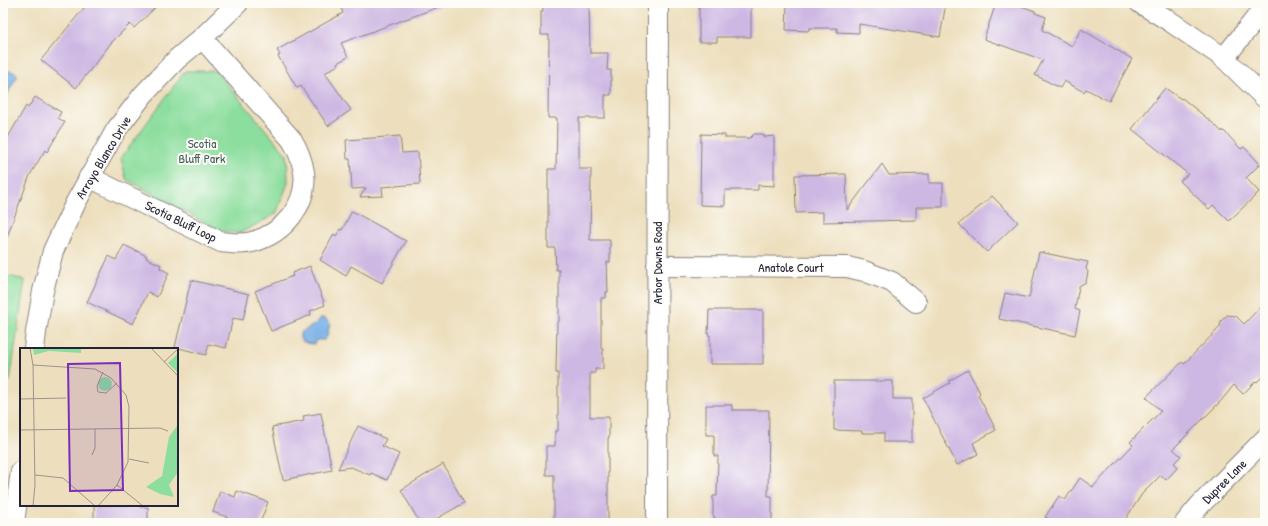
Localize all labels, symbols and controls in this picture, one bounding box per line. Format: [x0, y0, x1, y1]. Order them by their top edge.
street label: Arroyo Blanco Drive [71, 112, 135, 202]
park label: Scotia Bluff Park [179, 134, 226, 167]
street label: Scotia Bluff Loop [142, 196, 220, 246]
street label: Arbor Downs Road [648, 222, 666, 304]
street label: Anatole Court [758, 258, 824, 276]
inset map [20, 348, 178, 506]
street label: Dupree Lane [1198, 455, 1250, 507]

